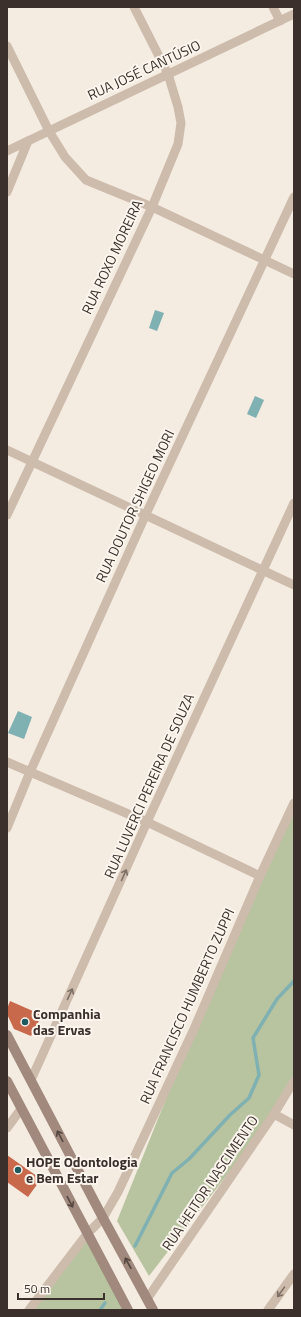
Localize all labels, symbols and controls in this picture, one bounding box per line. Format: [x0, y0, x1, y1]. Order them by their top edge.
street label: RUA JOSÉ CANTÚSIO [84, 34, 204, 105]
street label: RUA ROXO MOREIRA [76, 196, 148, 317]
street label: RUA DOUTOR SHIGEO MORI [90, 426, 179, 586]
street label: RUA LUVERCI PEREIRA DE SOUZA [98, 689, 199, 882]
one-way arrow [120, 870, 128, 882]
street label: RUA FRANCISCO HUMBERTO ZUPPI [134, 905, 239, 1107]
one-way arrow [67, 988, 74, 1000]
place label: Companhia das Ervas [33, 1003, 101, 1040]
marker: Companhia das Ervas [20, 1017, 30, 1027]
street label: RUA HEITOR NASCIMENTO [156, 1111, 263, 1255]
one-way arrow [56, 1130, 64, 1142]
place label: HOPE Odontologia e Bem Estar [26, 1151, 138, 1188]
marker: HOPE Odontologia e Bem Estar [13, 1165, 23, 1175]
one-way arrow [67, 1196, 75, 1208]
one-way arrow [123, 1257, 131, 1269]
scale bar [18, 1275, 104, 1301]
text: 50 m [24, 1279, 50, 1298]
one-way arrow [277, 1286, 285, 1297]

